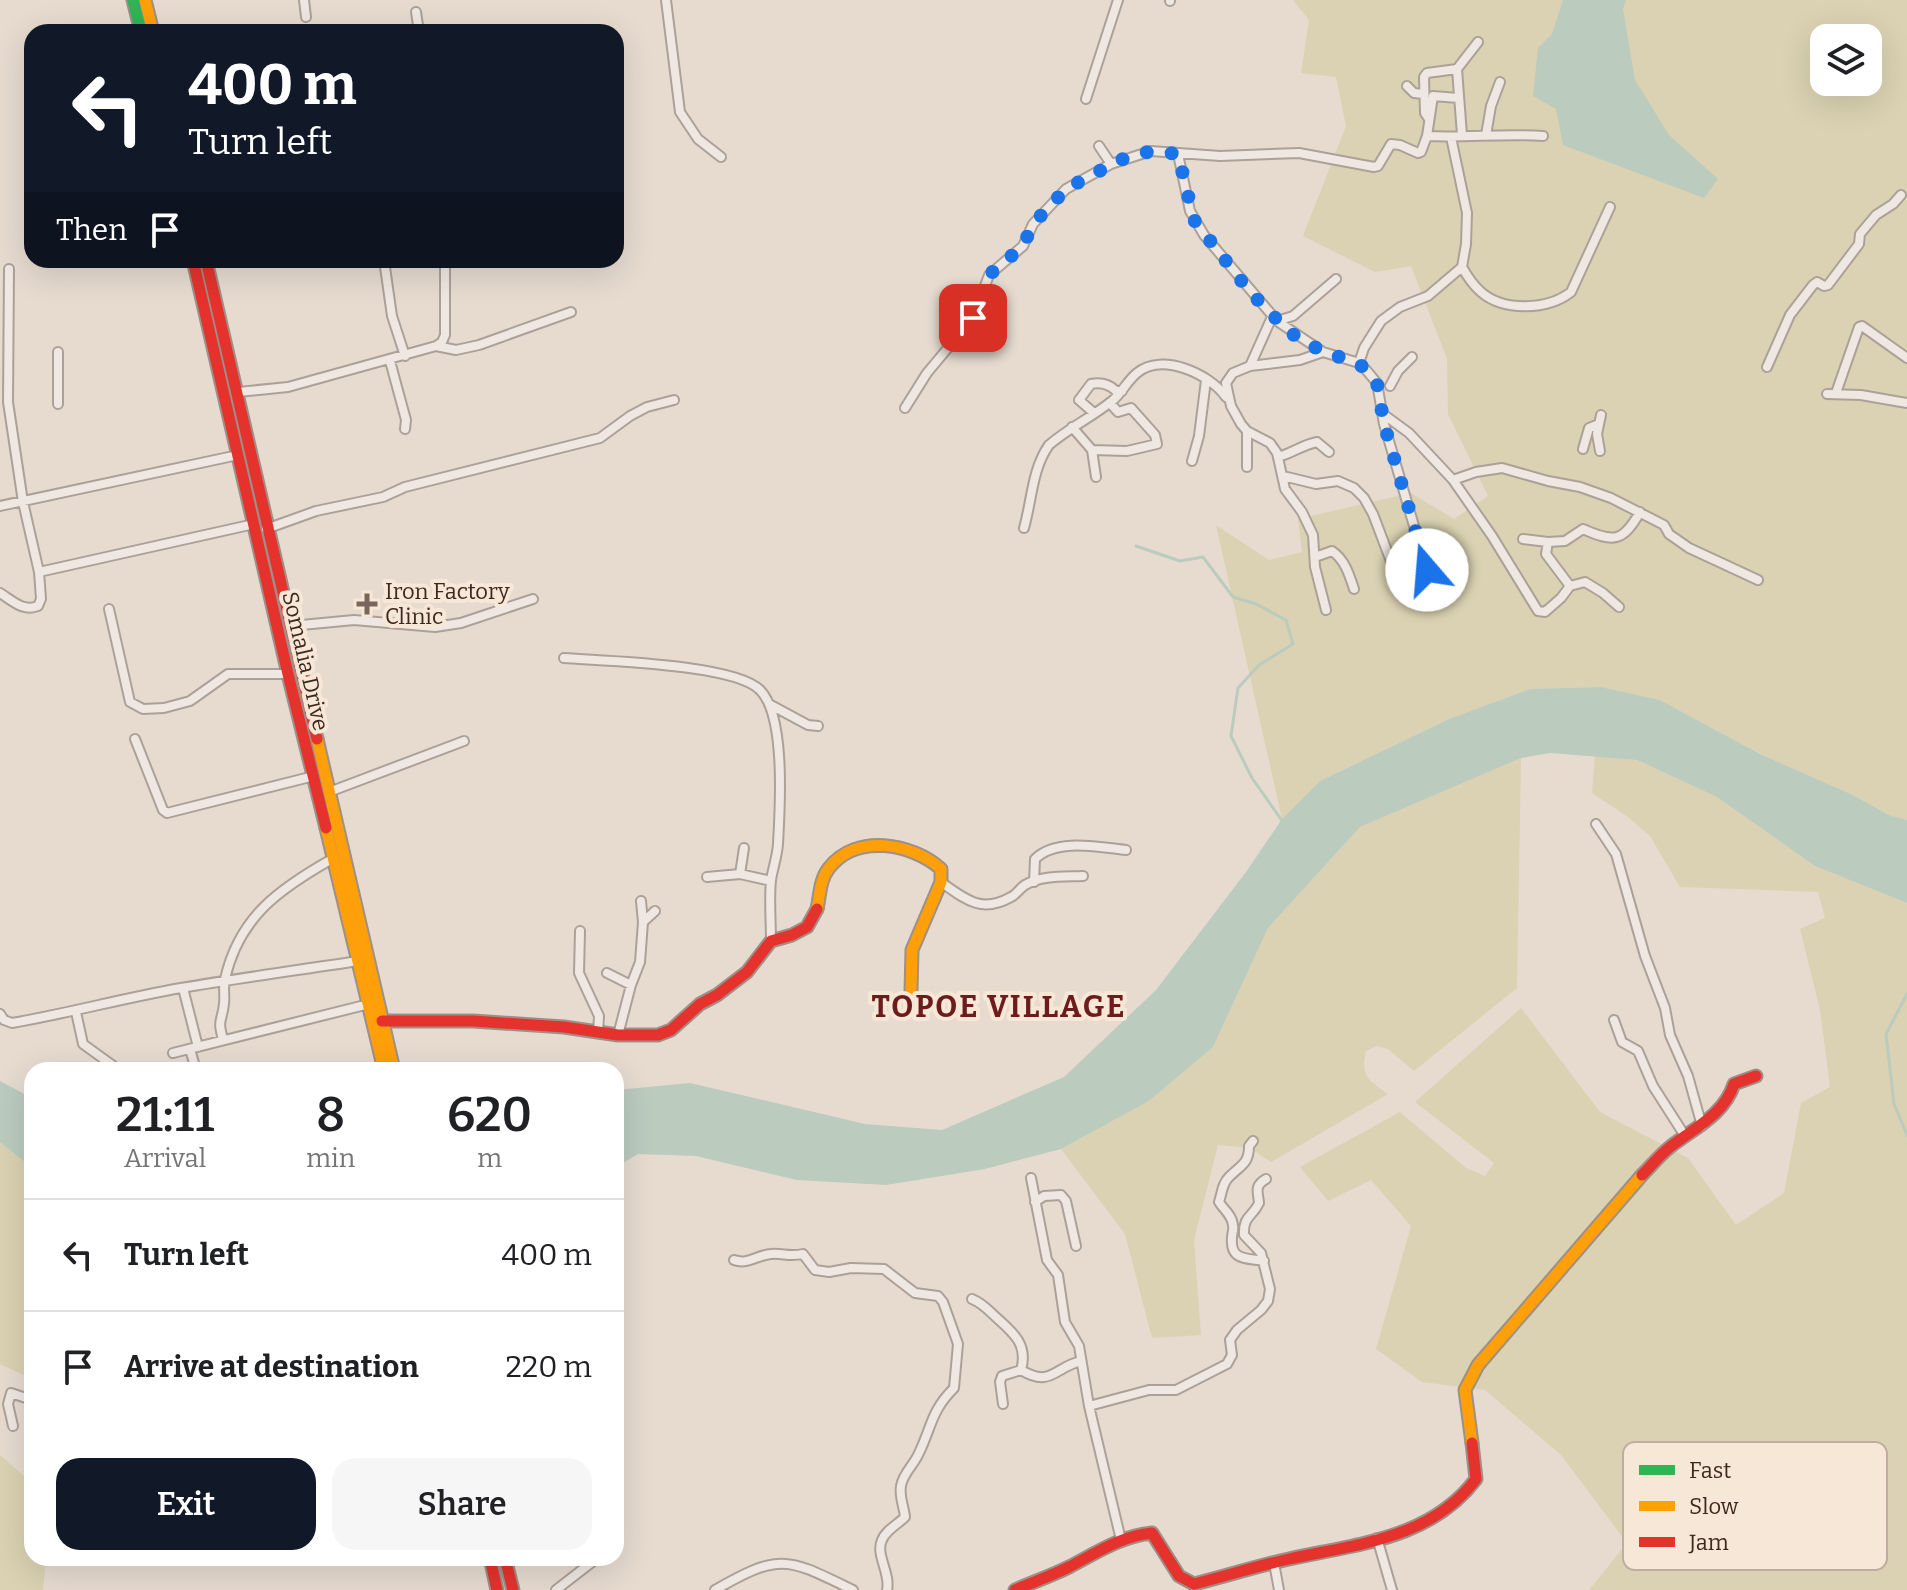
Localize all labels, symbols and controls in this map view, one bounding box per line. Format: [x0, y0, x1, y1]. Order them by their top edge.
map controls [1810, 24, 1882, 96]
button: layers [1810, 24, 1882, 96]
text: 400 m [188, 52, 357, 119]
icon: left [56, 56, 160, 160]
text: Turn left [188, 120, 332, 164]
icon: arrive [143, 208, 187, 252]
text: Then [56, 212, 127, 248]
pin [939, 284, 1007, 352]
icon: arrive [951, 296, 995, 340]
position arrow [1385, 528, 1469, 612]
place label: Iron Factory Clinic [385, 578, 510, 630]
street label: Somalia Drive [276, 589, 335, 733]
marker: Iron Factory Clinic [356, 593, 378, 615]
district label: TOPOE VILLAGE [872, 989, 1126, 1025]
text: 21:11 [116, 1086, 214, 1144]
text: 8 [316, 1086, 345, 1144]
text: 620 [447, 1086, 532, 1144]
text: Arrival [124, 1143, 206, 1174]
text: min [306, 1143, 355, 1174]
text: m [477, 1143, 502, 1174]
icon: left [56, 1233, 100, 1277]
text: Turn left [124, 1237, 249, 1273]
text: 400 m [501, 1237, 592, 1273]
icon: arrive [56, 1345, 100, 1389]
text: Arrive at destination [124, 1349, 419, 1385]
text: 220 m [506, 1349, 592, 1385]
legend [1623, 1442, 1887, 1570]
text: Fast [1689, 1457, 1731, 1484]
button: Exit [56, 1458, 316, 1550]
button: Share [332, 1458, 592, 1550]
text: Slow [1689, 1493, 1739, 1520]
text: Jam [1688, 1529, 1729, 1556]

